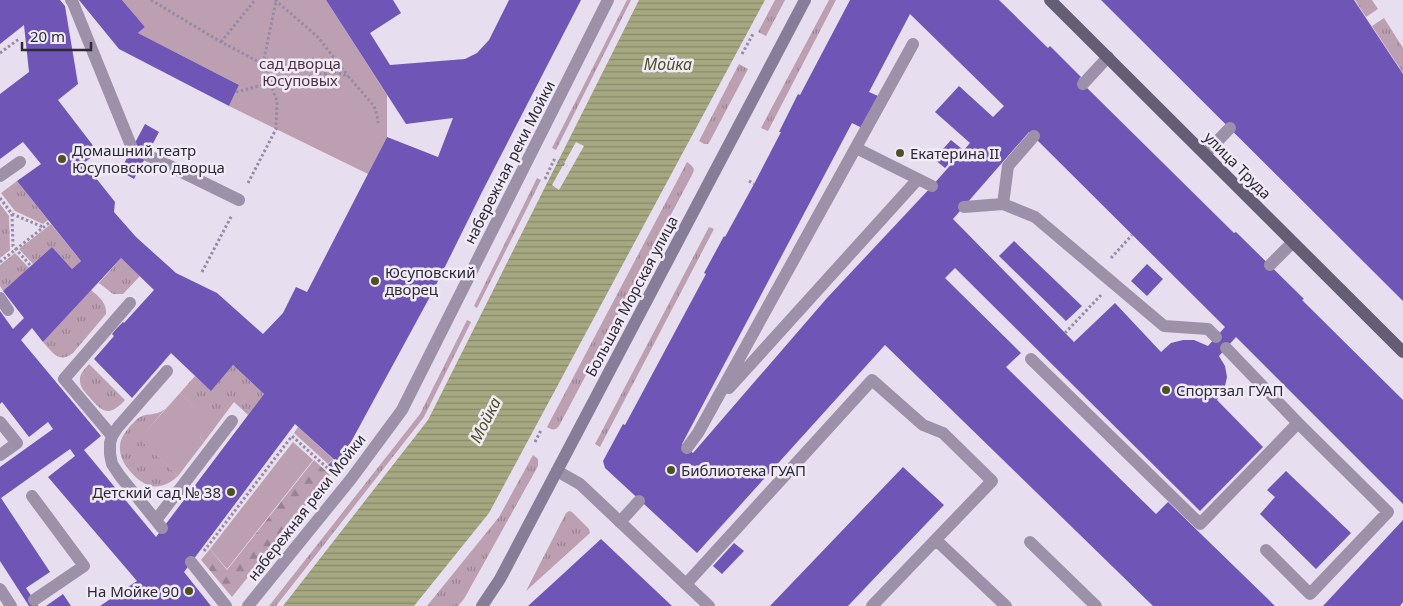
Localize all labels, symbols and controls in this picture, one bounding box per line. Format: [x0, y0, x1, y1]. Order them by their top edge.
scale bar [22, 20, 91, 52]
text: 20 m [30, 26, 65, 46]
park label: сад дворца Юсуповых [259, 53, 341, 90]
water label: Мойка [644, 53, 692, 75]
street label: набережная реки Мойки [459, 77, 559, 247]
street label: улица Труда [1200, 127, 1276, 203]
place label: Домашний театр Юсуповского дворца [72, 140, 225, 177]
place label: Екатерина II [910, 143, 999, 163]
marker: Екатерина II [894, 147, 906, 159]
marker: Домашний театр Юсуповского дворца [56, 153, 68, 165]
street label: Большая Морская улица [580, 212, 682, 380]
place label: Юсуповский дворец [385, 262, 475, 299]
marker: Юсуповский дворец [369, 275, 381, 287]
place label: Спортзал ГУАП [1176, 380, 1284, 400]
marker: Спортзал ГУАП [1160, 384, 1172, 396]
water label: Мойка [464, 393, 506, 447]
street label: набережная реки Мойки [242, 430, 370, 584]
place label: Библиотека ГУАП [681, 460, 806, 480]
marker: Библиотека ГУАП [665, 464, 677, 476]
place label: Детский сад № 38 [92, 482, 221, 502]
marker: Детский сад № 38 [225, 486, 237, 498]
place label: На Мойке 90 [87, 581, 179, 601]
marker: На Мойке 90 [183, 585, 195, 597]

